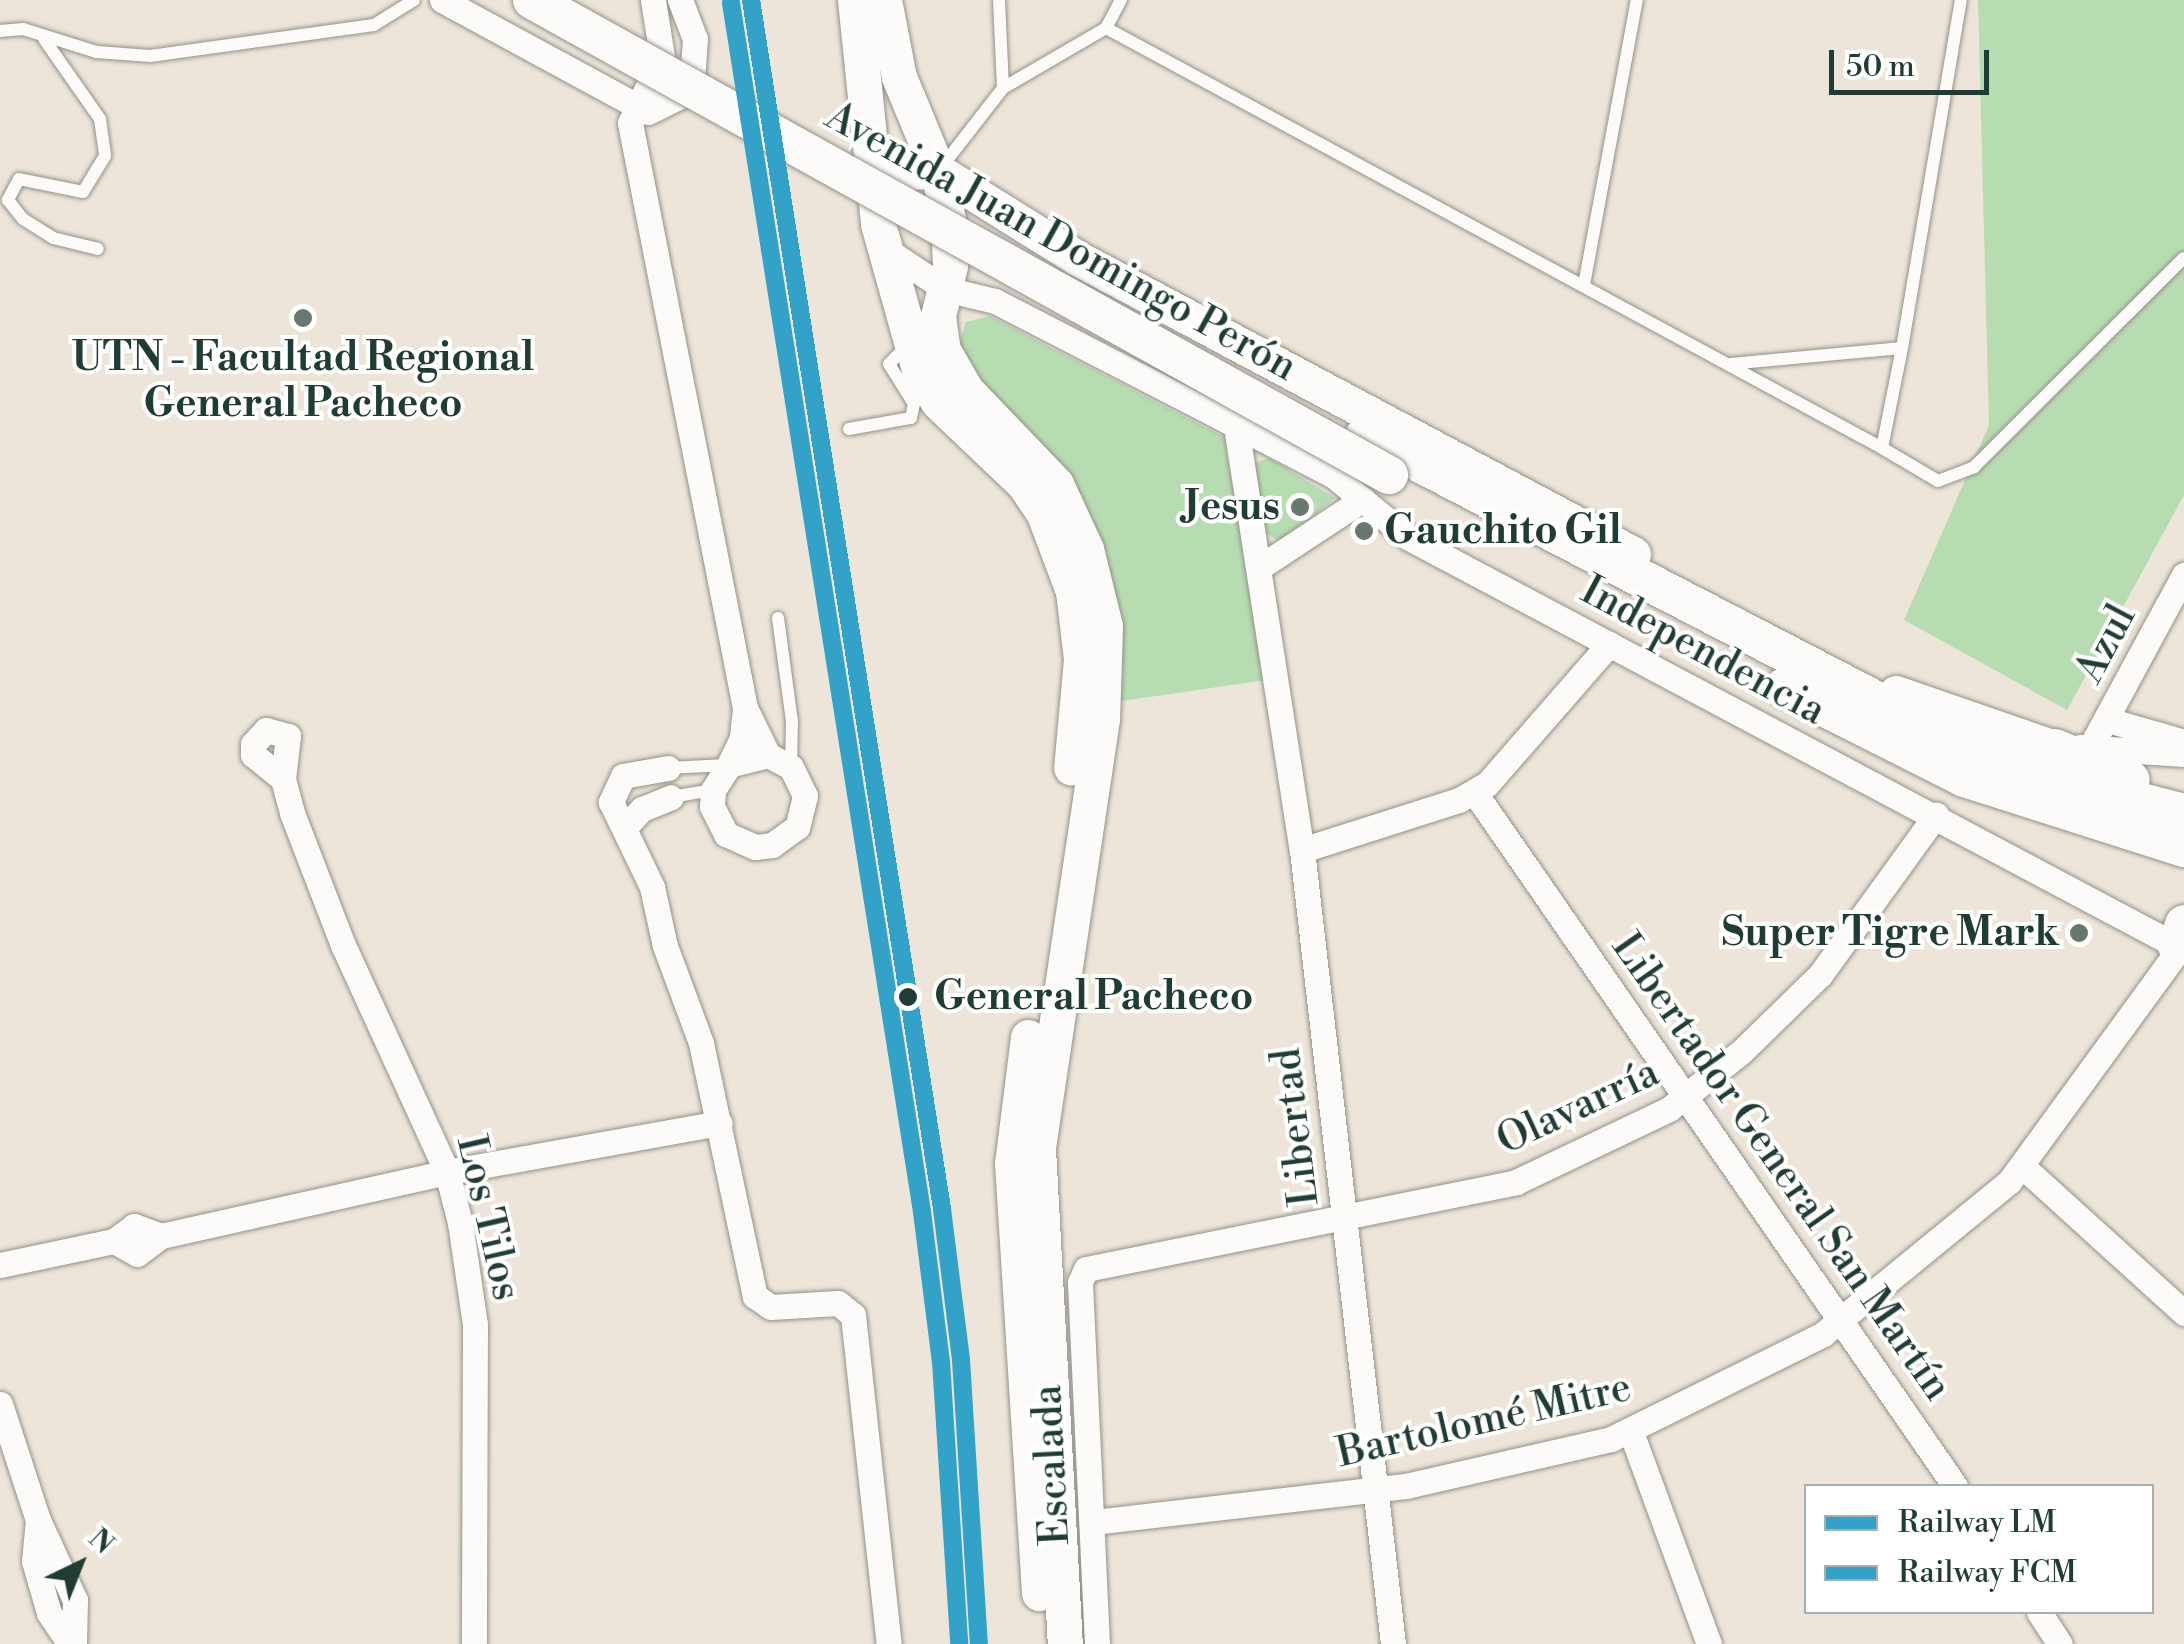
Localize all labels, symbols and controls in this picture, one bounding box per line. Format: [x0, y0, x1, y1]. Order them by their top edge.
scale bar [1834, 30, 1994, 92]
text: 50 m [1846, 48, 1915, 86]
street label: Avenida Juan Domingo Perón [817, 92, 1305, 392]
marker: UTN - Facultad Regional General Pacheco [292, 307, 314, 329]
place label: UTN - Facultad Regional General Pacheco [72, 334, 534, 428]
place label: Jesus [1184, 483, 1280, 531]
marker: Jesus [1289, 496, 1311, 518]
place label: Gauchito Gil [1384, 507, 1622, 555]
marker: Gauchito Gil [1353, 520, 1375, 542]
street label: Independencia [1573, 567, 1833, 735]
street label: Azul [2066, 597, 2146, 691]
place label: Super Tigre Mark [1721, 909, 2059, 957]
marker: Super Tigre Mark [2068, 922, 2090, 944]
street label: Libertador General San Martín [1601, 924, 1961, 1410]
place label: General Pacheco [934, 973, 1253, 1021]
marker: General Pacheco [891, 980, 925, 1014]
street label: Libertad [1263, 1045, 1329, 1209]
street label: Olavarría [1490, 1049, 1666, 1165]
street label: Los Tilos [446, 1131, 530, 1305]
street label: Bartolomé Mitre [1332, 1364, 1636, 1478]
street label: Escalada [1024, 1384, 1080, 1546]
legend [1804, 1484, 2154, 1614]
text: Railway LM [1898, 1504, 2056, 1542]
north arrow [30, 1514, 130, 1614]
text: N [81, 1521, 121, 1562]
text: Railway FCM [1898, 1554, 2077, 1592]

